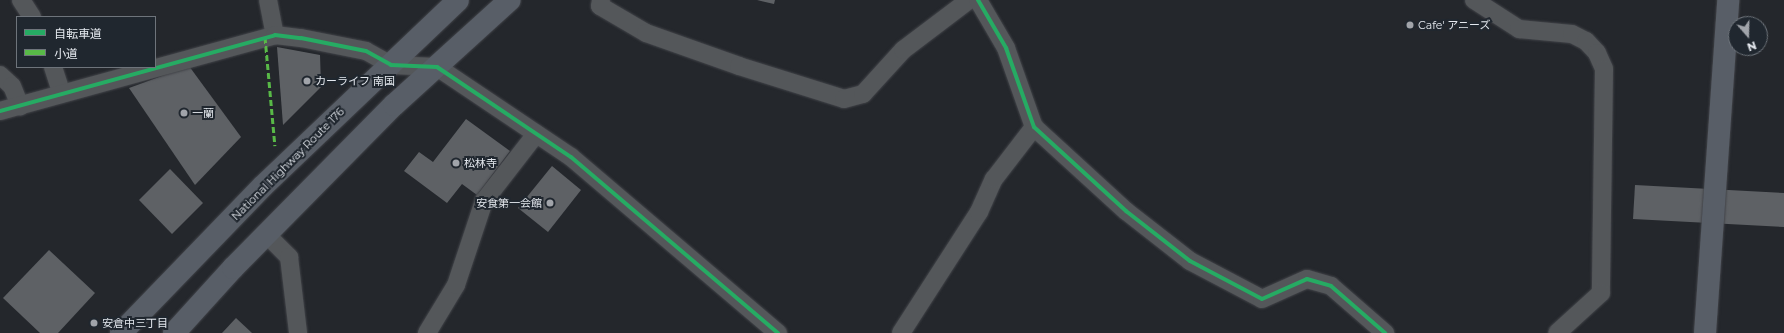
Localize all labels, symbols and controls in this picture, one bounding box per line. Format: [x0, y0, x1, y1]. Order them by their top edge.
legend [16, 16, 156, 68]
north arrow [1728, 16, 1768, 56]
place label: Cafe' アニーズ [1418, 18, 1491, 32]
marker: Cafe' アニーズ [1405, 20, 1415, 30]
text: 自転車道 [54, 26, 102, 41]
text: N [1745, 38, 1758, 54]
text: 小道 [54, 46, 78, 61]
place label: カーライフ 南国 [315, 74, 395, 88]
marker: カーライフ 南国 [302, 76, 312, 86]
street label: National Highway Route 176 [229, 105, 347, 223]
place label: 一蘭 [192, 106, 214, 120]
marker: 一蘭 [179, 108, 189, 118]
place label: 松林寺 [464, 156, 497, 170]
marker: 松林寺 [451, 158, 461, 168]
place label: 安食第一会館 [476, 196, 542, 210]
marker: 安食第一会館 [545, 198, 555, 208]
place label: 安倉中三丁目 [102, 316, 168, 330]
marker: 安倉中三丁目 [89, 318, 99, 328]

